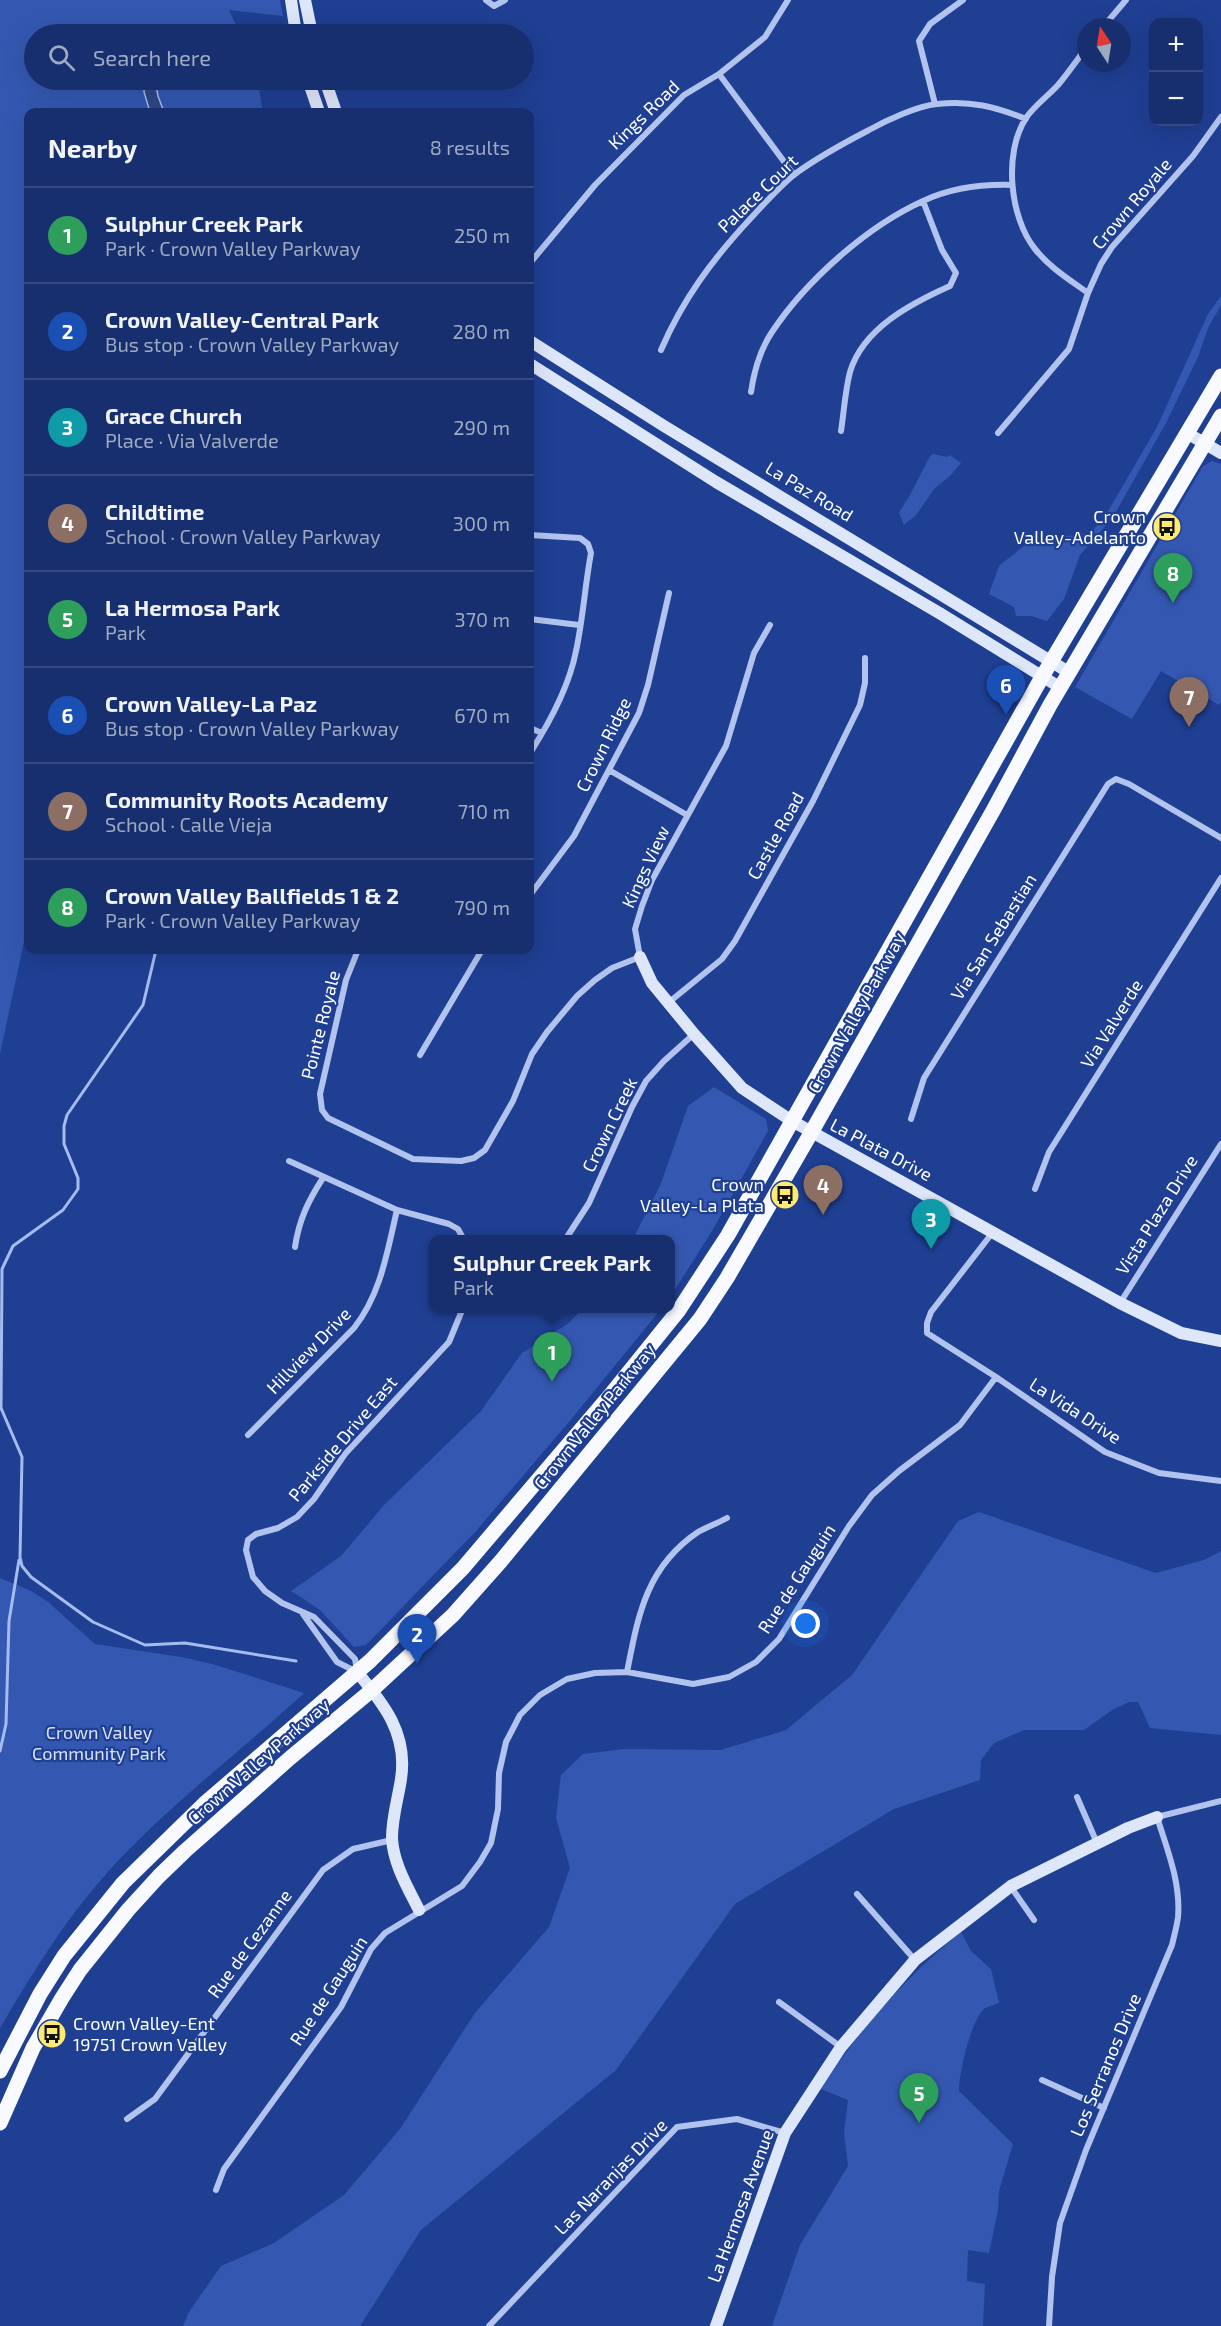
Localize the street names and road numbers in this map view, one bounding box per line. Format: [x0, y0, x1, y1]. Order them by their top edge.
street label: Kings Road [603, 75, 683, 154]
street label: Palace Court [713, 150, 802, 237]
street label: Crown Royale [1087, 153, 1176, 253]
street label: La Paz Road [762, 456, 857, 526]
street label: Crown Ridge [571, 694, 635, 795]
street label: Castle Road [742, 788, 808, 883]
street label: Kings View [616, 822, 674, 911]
street label: Via San Sebastian [946, 869, 1041, 1004]
street label: Crown Valley Parkway [803, 928, 910, 1097]
street label: Pointe Royale [296, 968, 344, 1082]
street label: Via Valverde [1075, 975, 1147, 1072]
street label: Crown Creek [577, 1074, 641, 1175]
street label: La Plata Drive [827, 1113, 936, 1185]
street label: Vista Plaza Drive [1111, 1151, 1202, 1278]
street label: Hillview Drive [262, 1302, 355, 1398]
street label: Crown Valley Parkway [529, 1339, 660, 1494]
street label: Parkside Drive East [283, 1371, 401, 1506]
street label: La Vida Drive [1025, 1372, 1126, 1448]
street label: Rue de Gauguin [753, 1520, 840, 1637]
street label: Crown Valley Parkway [183, 1693, 334, 1829]
street label: Rue de Cezanne [202, 1885, 296, 2002]
street label: Rue de Gauguin [285, 1932, 372, 2049]
street label: Los Serranos Drive [1065, 1990, 1145, 2139]
street label: Las Naranjas Drive [549, 2114, 671, 2239]
street label: La Hermosa Avenue [702, 2126, 778, 2285]

